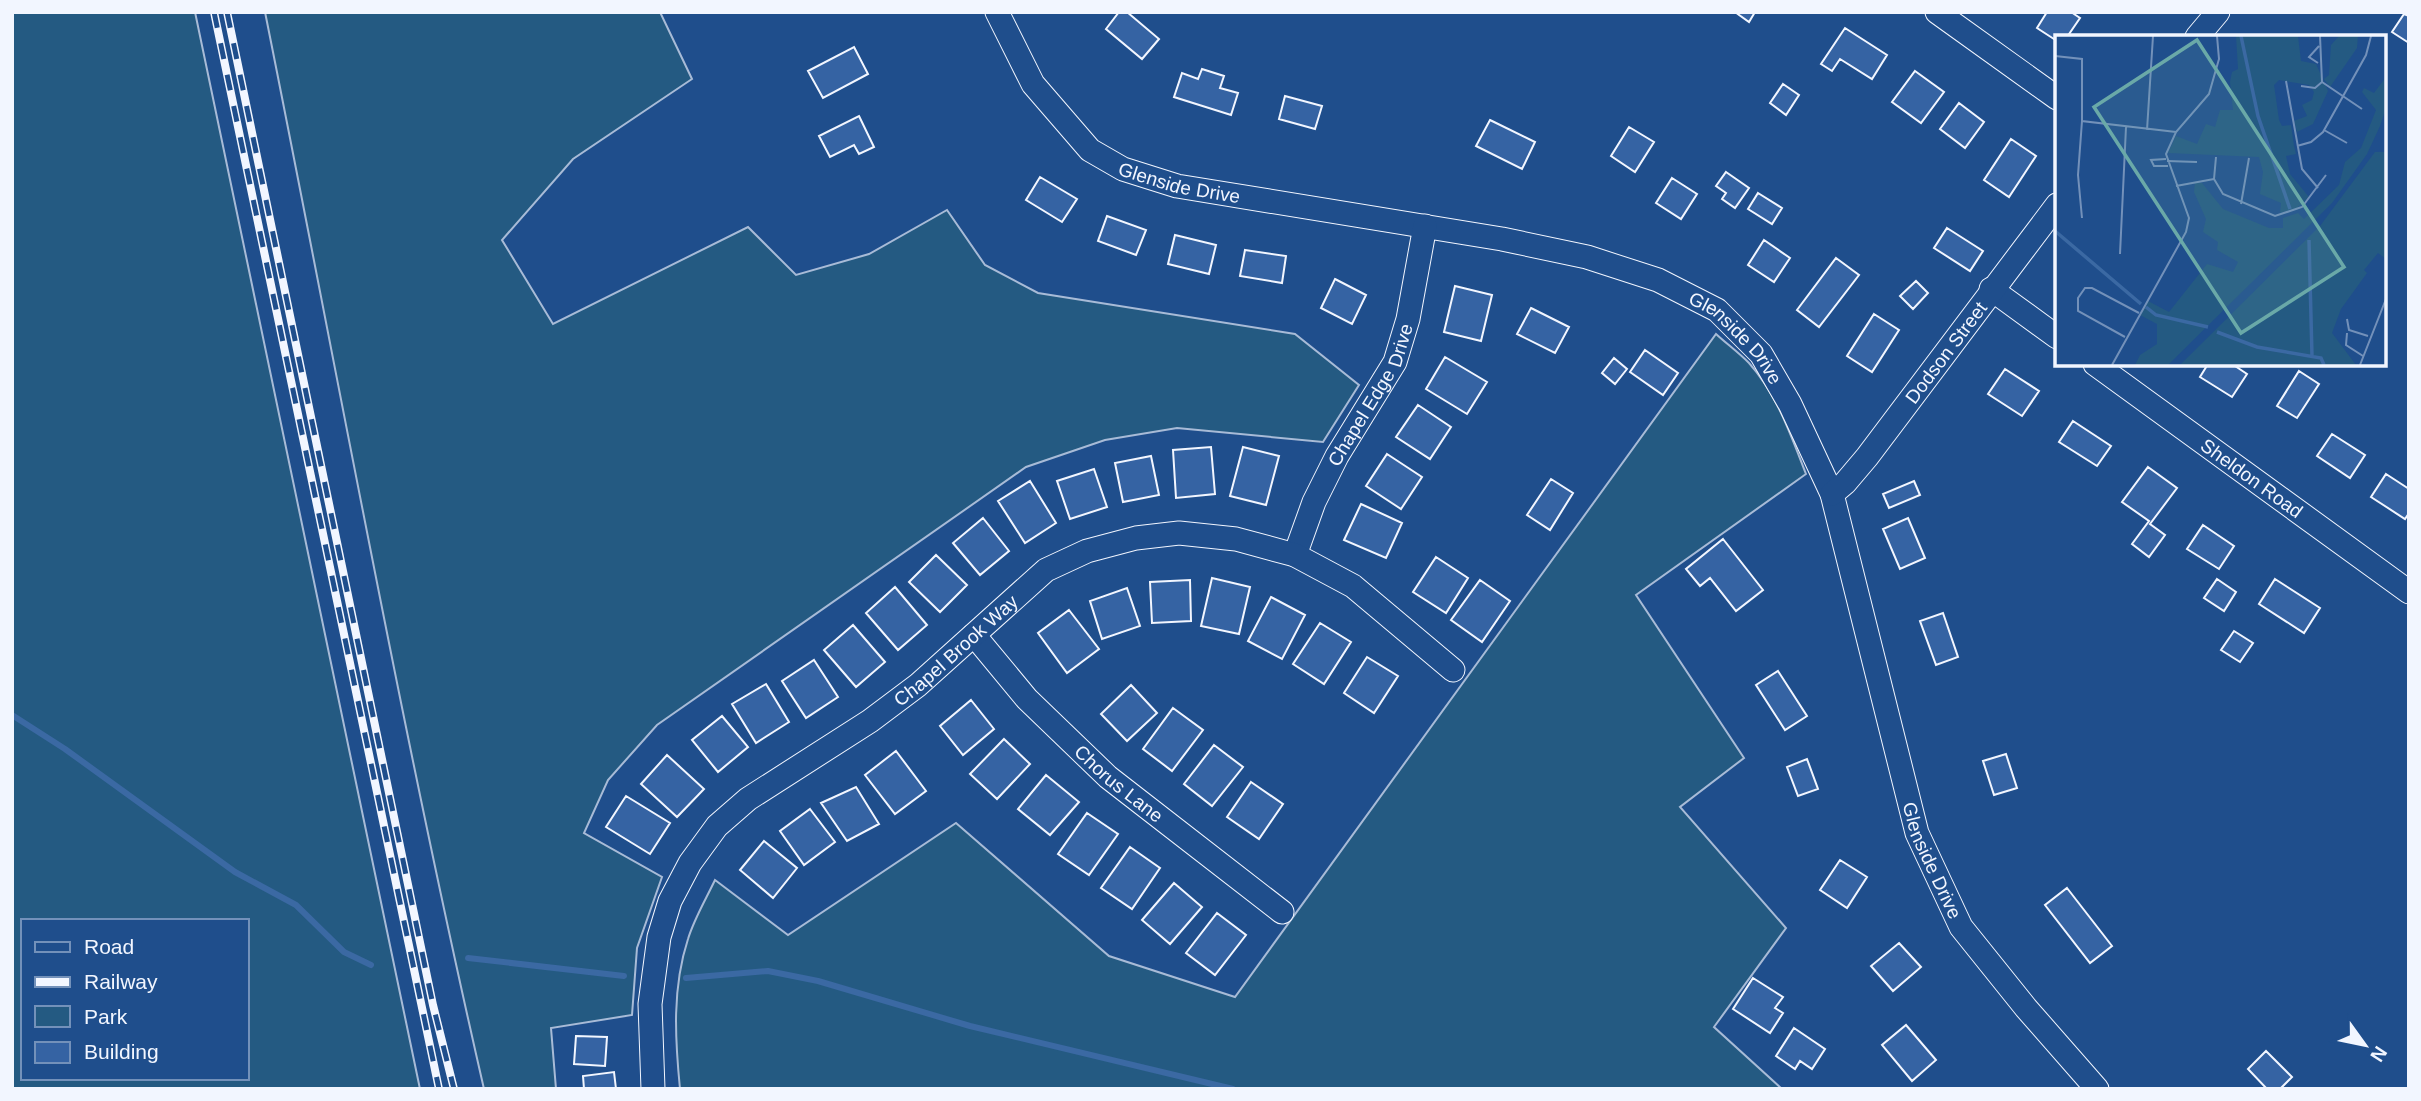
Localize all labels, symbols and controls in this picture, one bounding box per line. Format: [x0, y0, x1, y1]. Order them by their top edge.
inset map [2055, 35, 2386, 366]
street label: Glenside Drive [1116, 158, 1242, 207]
street label: Glenside Drive [1686, 287, 1787, 388]
street label: Dodson Street [1901, 297, 1991, 407]
street label: Chapel Edge Drive [1323, 321, 1417, 469]
street label: Sheldon Road [2197, 434, 2307, 522]
street label: Chapel Brook Way [889, 590, 1022, 710]
street label: Chorus Lane [1070, 740, 1167, 826]
street label: Glenside Drive [1899, 800, 1966, 922]
legend [21, 919, 248, 1080]
text: Road [84, 935, 134, 958]
text: Railway [84, 970, 158, 993]
text: Park [84, 1005, 128, 1028]
north arrow [2330, 1010, 2400, 1080]
text: Building [84, 1040, 159, 1063]
text: N [2366, 1043, 2391, 1065]

